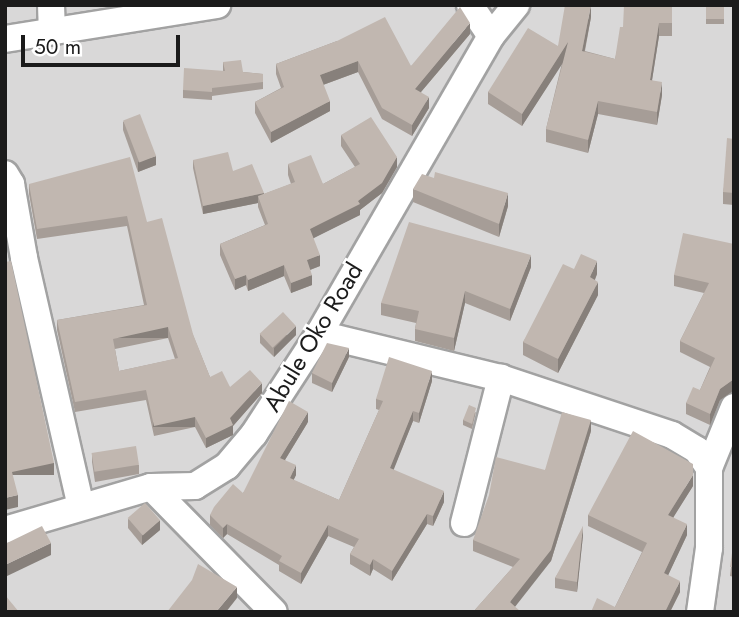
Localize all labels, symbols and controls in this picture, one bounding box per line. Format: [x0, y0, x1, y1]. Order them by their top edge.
scale bar [24, 21, 184, 65]
text: 50 m [34, 32, 81, 62]
street label: Abule Oko Road [257, 257, 369, 417]

